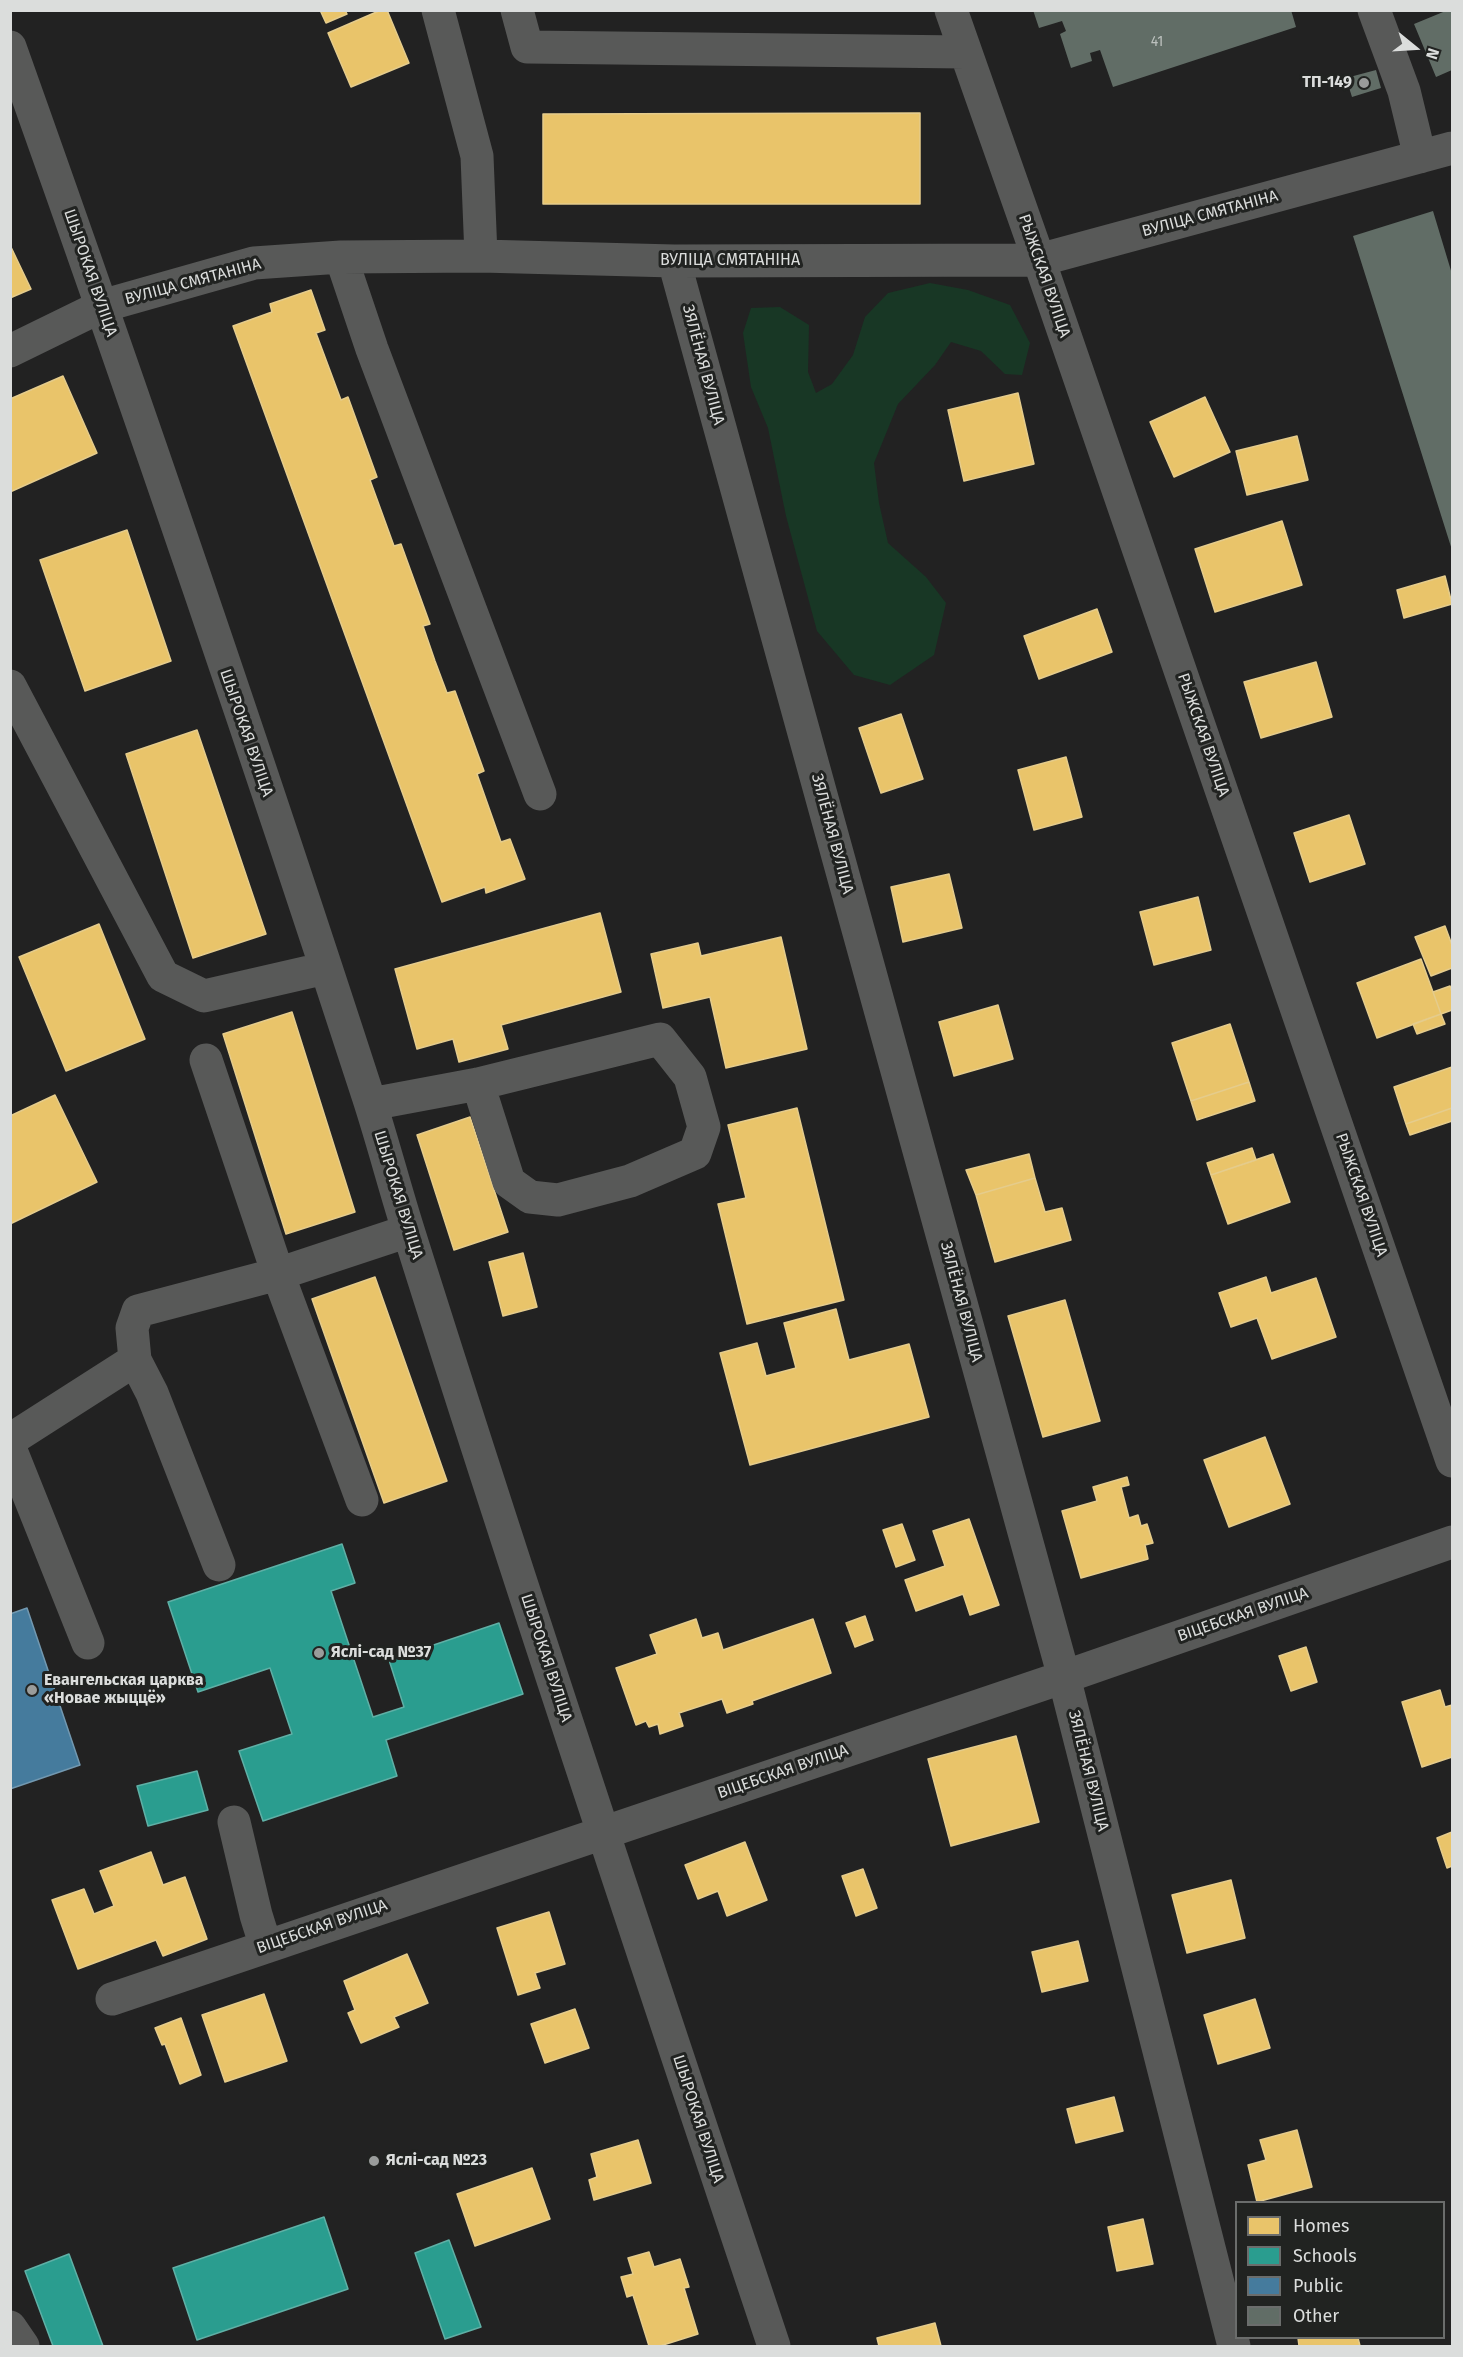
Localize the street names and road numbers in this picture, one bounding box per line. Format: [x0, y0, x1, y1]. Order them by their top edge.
street label: ВУЛІЦА СМЯТАНІНА [1140, 187, 1280, 241]
street label: ШЫРОКАЯ ВУЛІЦА [59, 207, 121, 339]
street label: РЫЖСКАЯ ВУЛІЦА [1014, 212, 1074, 340]
street label: ВУЛІЦА СМЯТАНІНА [660, 251, 800, 271]
street label: ВУЛІЦА СМЯТАНІНА [123, 255, 263, 309]
street label: ЗЯЛЁНАЯ ВУЛІЦА [678, 303, 728, 427]
street label: ШЫРОКАЯ ВУЛІЦА [215, 667, 277, 799]
street label: РЫЖСКАЯ ВУЛІЦА [1173, 671, 1233, 799]
street label: ЗЯЛЁНАЯ ВУЛІЦА [807, 772, 857, 896]
street label: ШЫРОКАЯ ВУЛІЦА [369, 1128, 427, 1262]
street label: РЫЖСКАЯ ВУЛІЦА [1331, 1131, 1391, 1259]
street label: ЗЯЛЁНАЯ ВУЛІЦА [936, 1240, 986, 1364]
street label: ВІЦЕБСКАЯ ВУЛІЦА [1175, 1584, 1311, 1646]
street label: ШЫРОКАЯ ВУЛІЦА [516, 1592, 576, 1724]
street label: ЗЯЛЁНАЯ ВУЛІЦА [1064, 1709, 1112, 1833]
street label: ВІЦЕБСКАЯ ВУЛІЦА [715, 1741, 851, 1803]
street label: ВІЦЕБСКАЯ ВУЛІЦА [254, 1896, 390, 1958]
street label: ШЫРОКАЯ ВУЛІЦА [668, 2053, 728, 2185]

